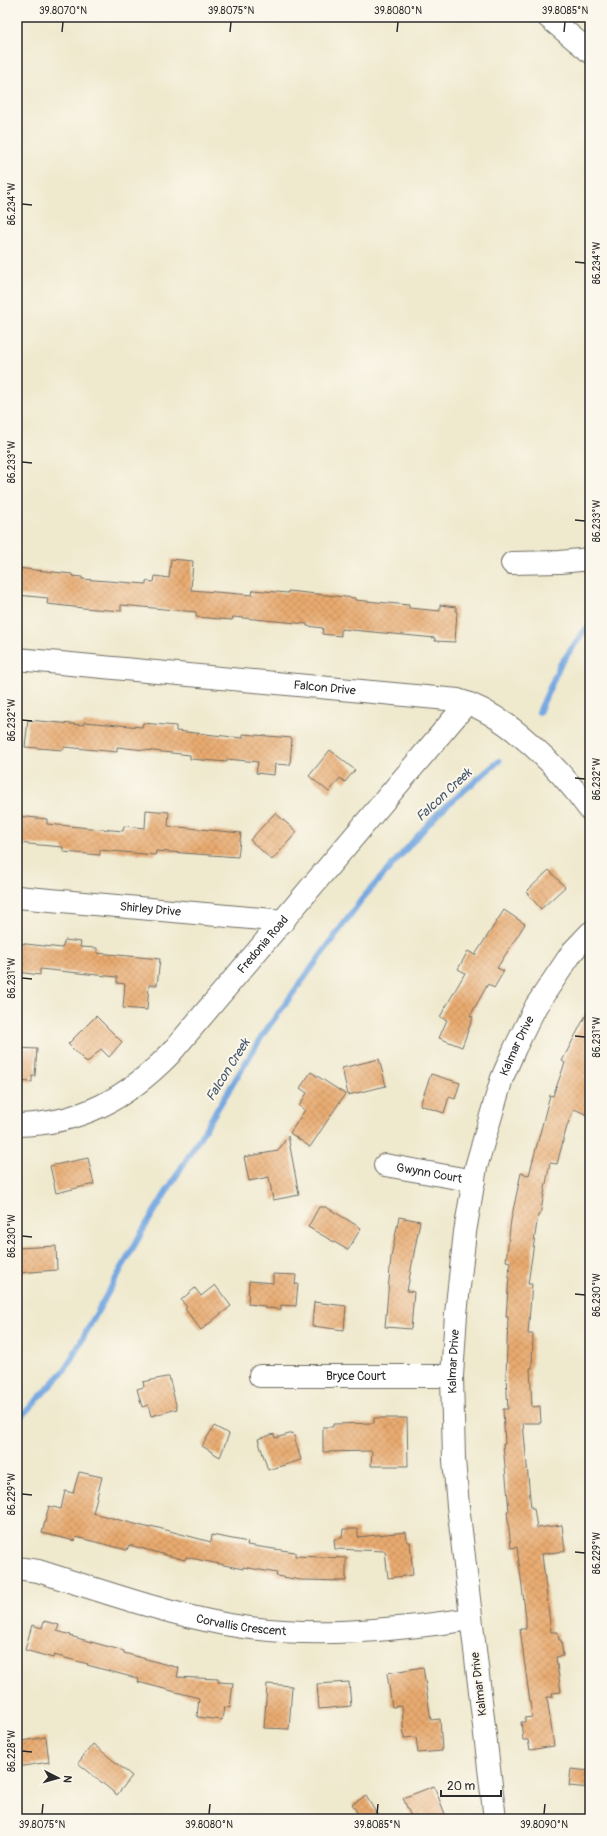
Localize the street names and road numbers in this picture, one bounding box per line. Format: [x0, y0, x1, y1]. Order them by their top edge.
street label: Falcon Drive [293, 677, 357, 698]
street label: Shirley Drive [119, 899, 182, 919]
street label: Fredonia Road [234, 912, 291, 976]
street label: Kalmar Drive [496, 1013, 537, 1078]
street label: Gwynn Court [395, 1160, 463, 1186]
street label: Kalmar Drive [444, 1329, 463, 1394]
street label: Bryce Court [326, 1369, 386, 1384]
street label: Corvallis Crescent [195, 1611, 287, 1639]
street label: Kalmar Drive [468, 1651, 490, 1717]

